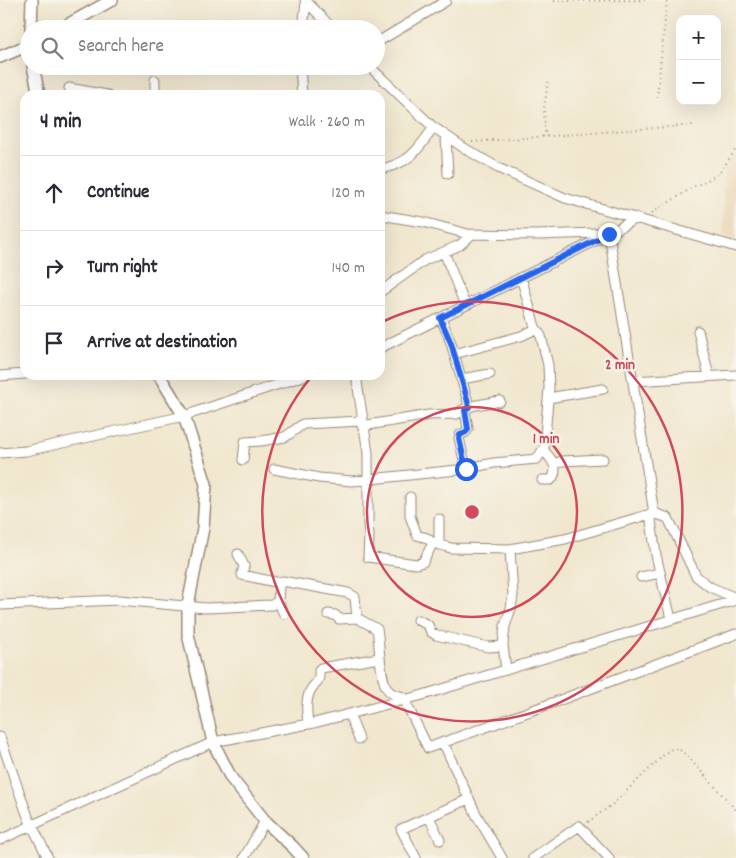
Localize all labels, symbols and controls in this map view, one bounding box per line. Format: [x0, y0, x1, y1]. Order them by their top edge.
map controls [676, 15, 721, 105]
button: + [676, 15, 721, 60]
search box [20, 20, 385, 75]
icon: search [38, 34, 66, 62]
text: Search here [78, 34, 164, 61]
button: − [676, 60, 721, 105]
text: 4 min [40, 108, 82, 138]
text: Walk · 260 m [289, 111, 365, 134]
icon: ahead [40, 179, 68, 207]
text: Continue [87, 180, 149, 207]
text: 120 m [331, 182, 365, 205]
route end [598, 223, 621, 246]
icon: right [40, 254, 68, 282]
text: Turn right [87, 255, 158, 282]
text: 140 m [331, 257, 365, 280]
icon: arrive [40, 329, 68, 357]
text: Arrive at destination [87, 330, 237, 357]
text: 2 min [605, 355, 635, 377]
text: 1 min [533, 429, 559, 451]
route start [455, 458, 478, 481]
centre of rings [463, 503, 481, 521]

